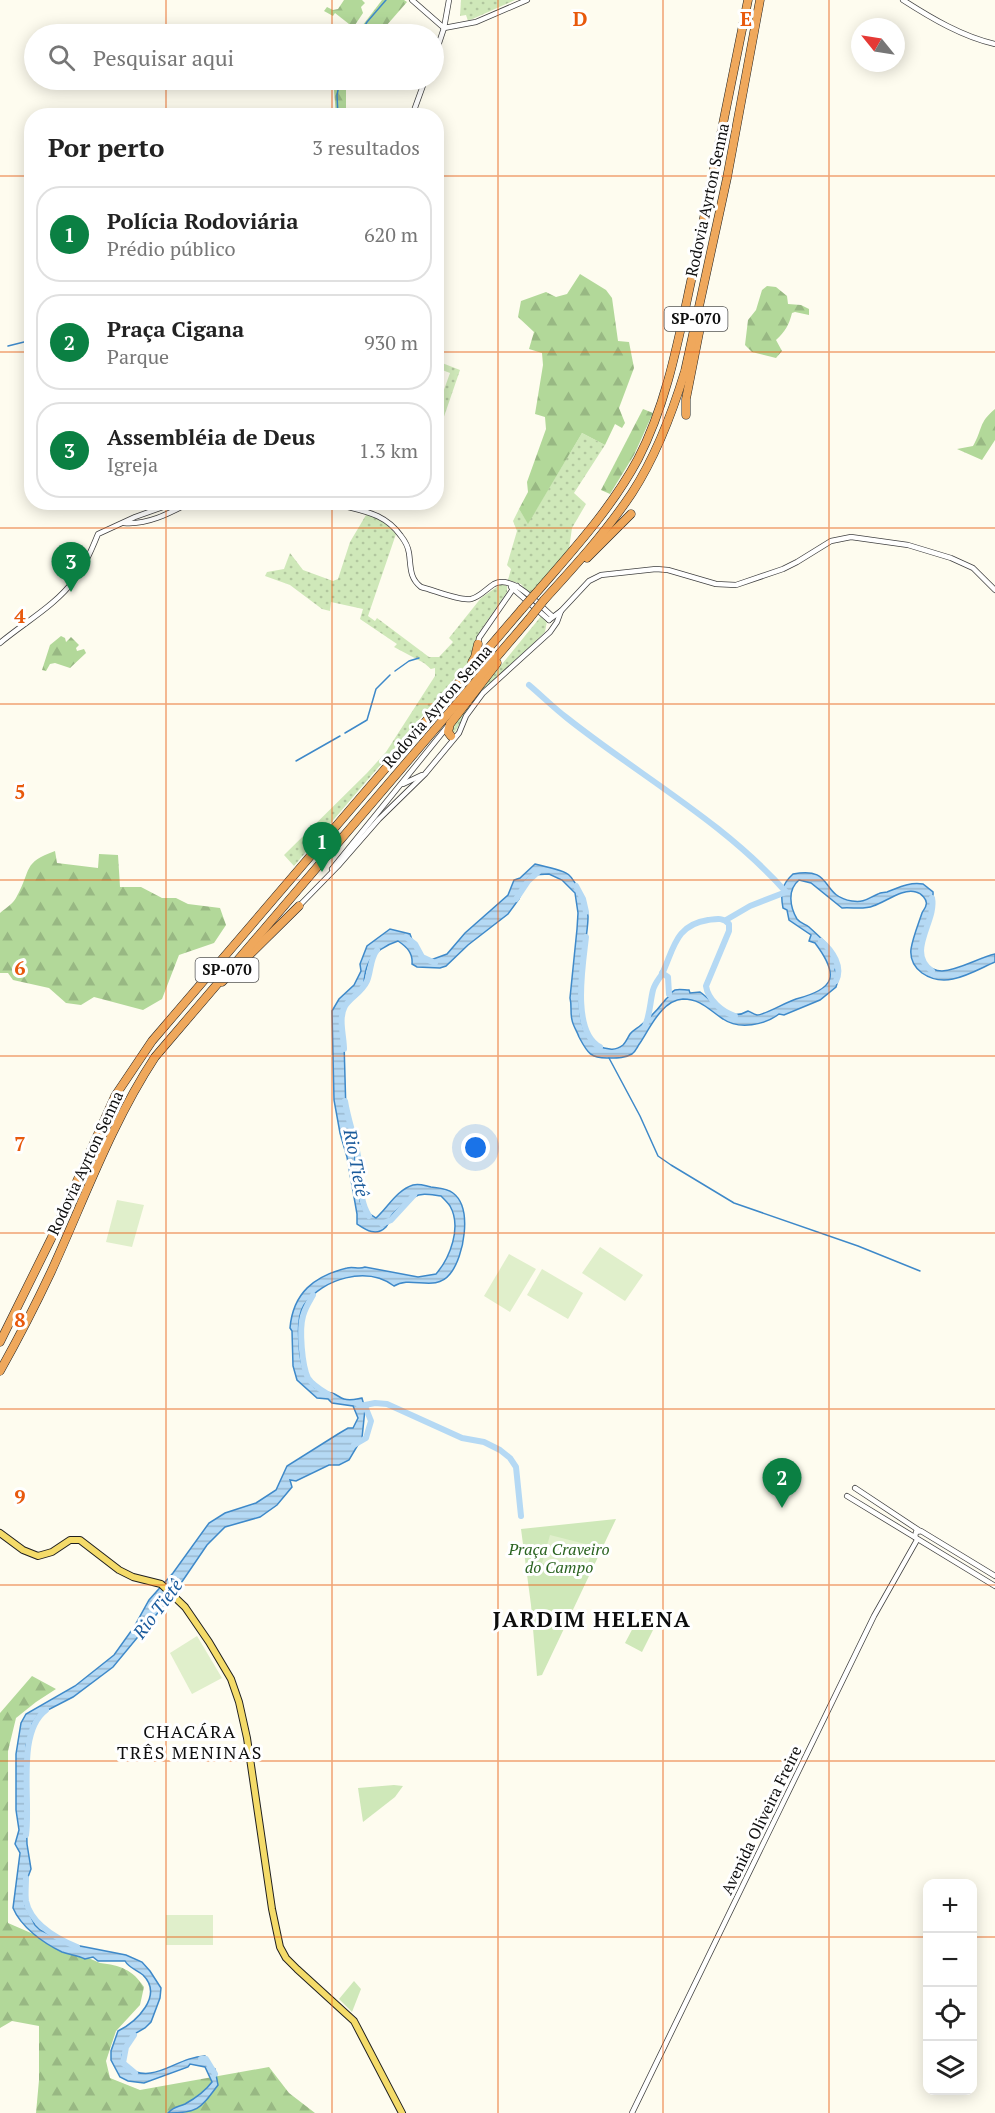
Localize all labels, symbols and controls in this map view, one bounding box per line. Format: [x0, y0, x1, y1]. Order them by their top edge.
text: D [573, 5, 587, 32]
text: E [740, 5, 752, 32]
north arrow [851, 18, 905, 72]
search box [24, 24, 444, 90]
icon: search [45, 41, 78, 74]
text: Pesquisar aqui [93, 43, 234, 72]
street label: Rodovia Ayrton Senna [680, 121, 734, 279]
text: Por perto [48, 130, 164, 164]
text: 3 resultados [312, 134, 420, 161]
text: Polícia Rodoviária [107, 206, 299, 235]
text: 1 [64, 221, 75, 248]
text: 620 m [364, 221, 418, 248]
text: Prédio público [107, 235, 235, 262]
road number: SP-070 [664, 307, 728, 331]
text: Praça Cigana [107, 314, 244, 343]
text: 2 [64, 329, 75, 356]
text: 930 m [364, 329, 418, 356]
text: Parque [107, 343, 169, 370]
text: Assembléia de Deus [107, 422, 315, 451]
text: 3 [64, 437, 75, 464]
text: 1.3 km [359, 437, 418, 464]
text: Igreja [107, 451, 158, 478]
pin: 3 [52, 542, 90, 592]
text: 4 [14, 602, 26, 629]
street label: Rodovia Ayrton Senna [377, 640, 497, 772]
text: 5 [14, 778, 26, 805]
pin: 1 [302, 822, 342, 872]
text: 6 [14, 954, 26, 981]
road number: SP-070 [196, 958, 258, 982]
street label: Rodovia Ayrton Senna [42, 1087, 128, 1239]
water label: Rio Tietê [338, 1126, 375, 1199]
text: 7 [14, 1130, 26, 1157]
your location [461, 1133, 490, 1162]
text: 8 [14, 1306, 26, 1333]
pin: 2 [762, 1458, 802, 1508]
text: 9 [14, 1483, 26, 1510]
park label: Praça Craveiro do Campo [507, 1538, 610, 1578]
water label: Rio Tietê [126, 1574, 187, 1644]
district label: JARDIM HELENA [493, 1604, 691, 1633]
district label: CHACÁRA TRÊS MENINAS [117, 1719, 263, 1764]
street label: Avenida Oliveira Freire [715, 1742, 807, 1898]
map controls [923, 1879, 977, 2095]
button: + [923, 1879, 977, 1933]
button: − [923, 1933, 977, 1987]
button: locate [923, 1987, 977, 2041]
button: layers [923, 2041, 977, 2095]

